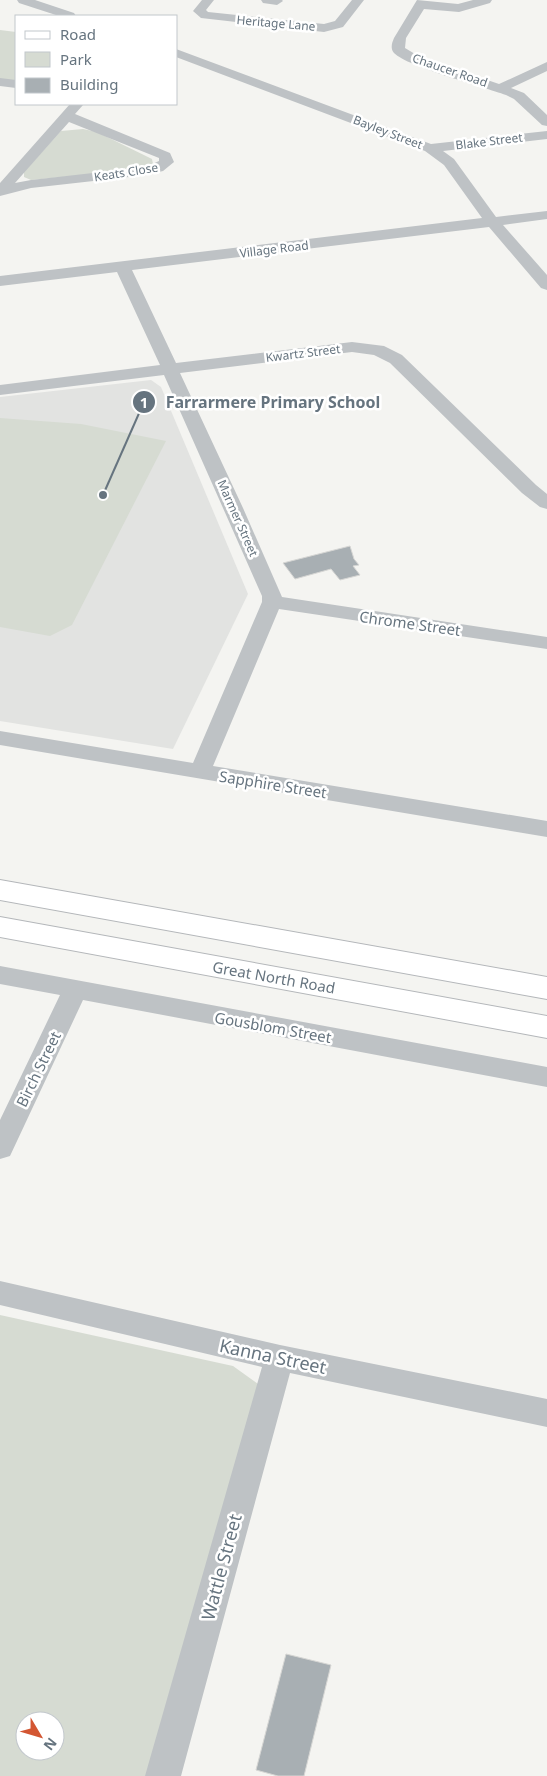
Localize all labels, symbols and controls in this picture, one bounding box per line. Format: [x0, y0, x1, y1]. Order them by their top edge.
street label: Heritage Lane [236, 11, 316, 35]
legend [15, 15, 178, 105]
text: Road [60, 24, 96, 44]
text: Park [60, 49, 92, 69]
street label: Chaucer Road [410, 49, 490, 91]
text: Building [60, 74, 118, 94]
street label: Bayley Street [351, 111, 426, 153]
street label: Blake Street [454, 128, 524, 154]
street label: Keats Close [93, 159, 159, 185]
street label: Village Road [239, 236, 309, 262]
street label: Kwartz Street [265, 340, 342, 366]
callout: Farrarmere Primary School [131, 387, 391, 418]
text: Farrarmere Primary School [166, 391, 380, 413]
text: 1 [140, 392, 148, 412]
street label: Marmer Street [214, 477, 263, 560]
street label: Chrome Street [358, 606, 462, 640]
street label: Sapphire Street [218, 766, 329, 802]
street label: Great North Road [211, 956, 337, 998]
street label: Gousblom Street [213, 1007, 334, 1047]
street label: Birch Street [11, 1027, 65, 1110]
street label: Kanna Street [217, 1333, 329, 1379]
street label: Wattle Street [195, 1511, 247, 1623]
north arrow [15, 1711, 65, 1761]
text: N [40, 1734, 62, 1755]

